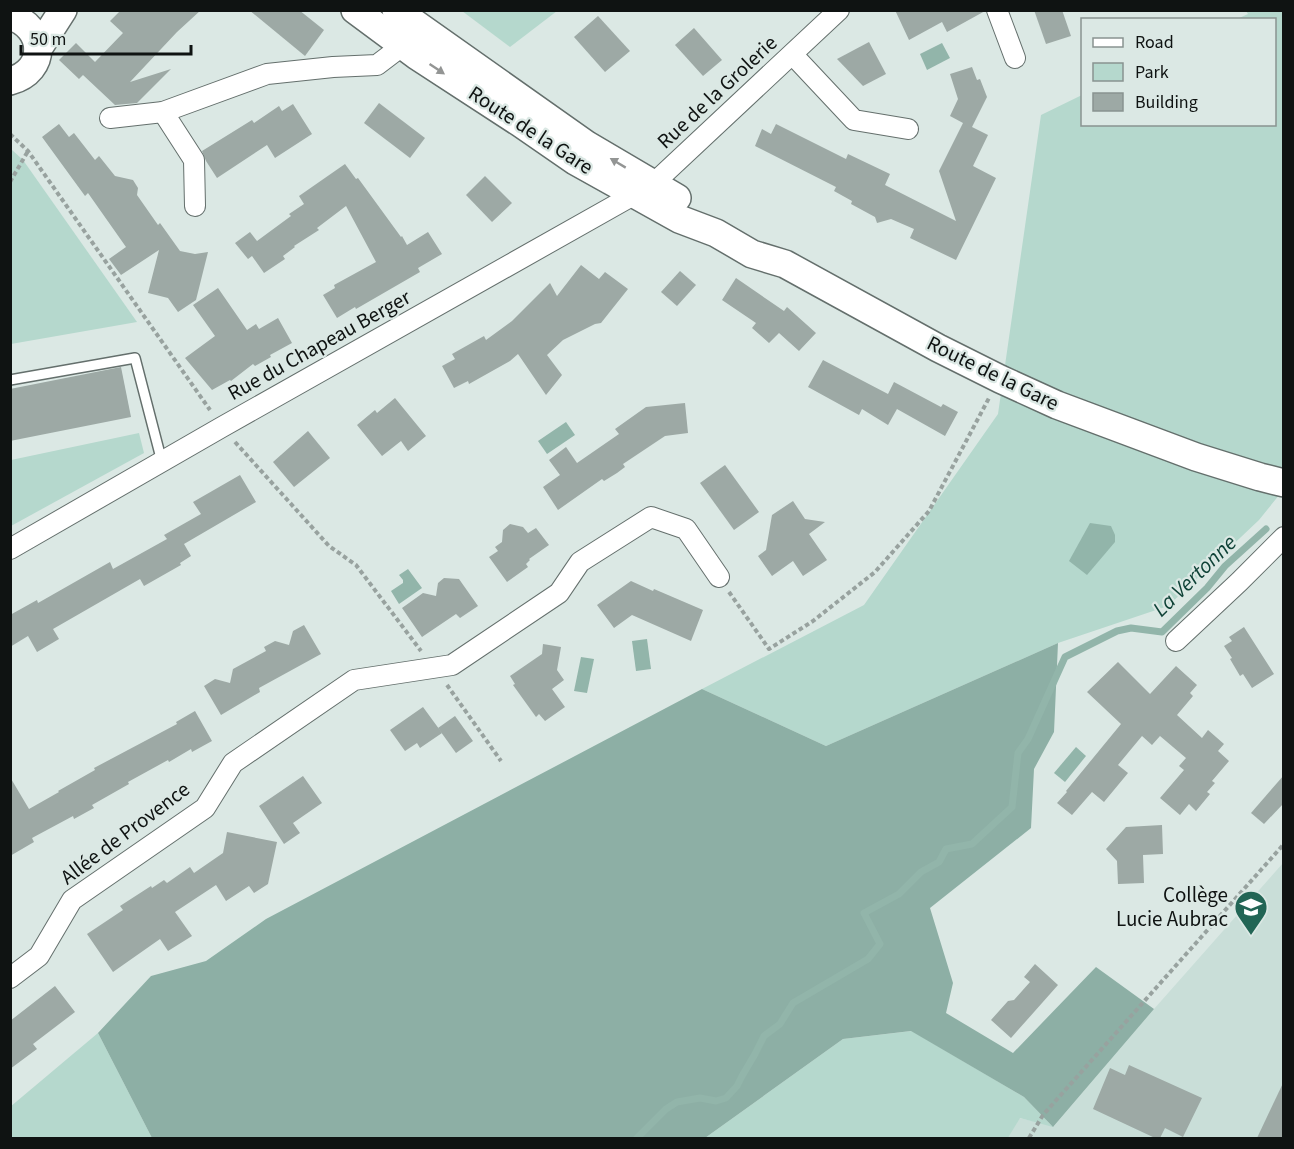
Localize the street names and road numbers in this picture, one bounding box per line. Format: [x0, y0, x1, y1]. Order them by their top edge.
street label: Rue de la Grolerie [650, 28, 784, 156]
street label: Route de la Gare [463, 78, 599, 182]
street label: Rue du Chapeau Berger [222, 282, 417, 408]
street label: Route de la Gare [922, 328, 1064, 418]
street label: Allée de Provence [54, 774, 196, 892]

